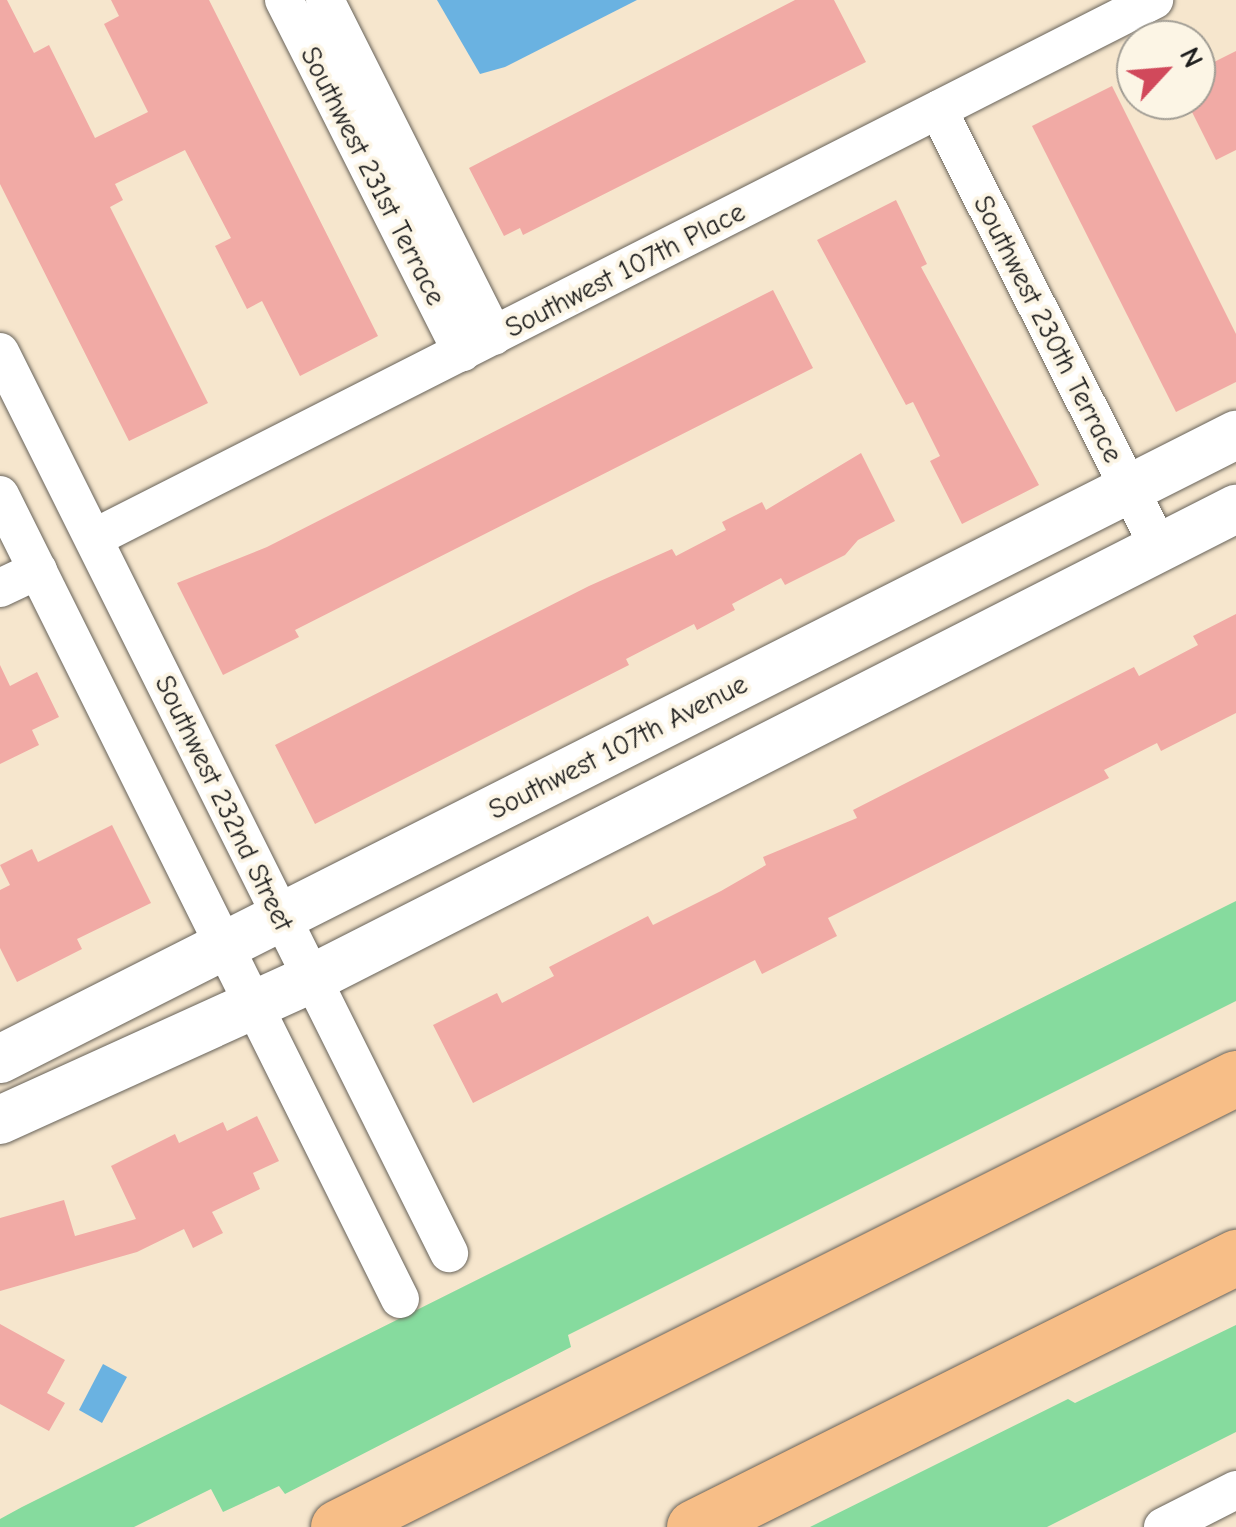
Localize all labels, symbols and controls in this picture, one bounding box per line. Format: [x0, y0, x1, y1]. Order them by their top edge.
north arrow [1116, 20, 1216, 120]
street label: Southwest 231st Terrace [293, 41, 453, 311]
text: N [1173, 42, 1210, 73]
street label: Southwest 230th Terrace [966, 190, 1130, 468]
street label: Southwest 107th Place [500, 195, 750, 345]
street label: Southwest 107th Avenue [483, 667, 753, 827]
street label: Southwest 232nd Street [148, 670, 300, 936]

